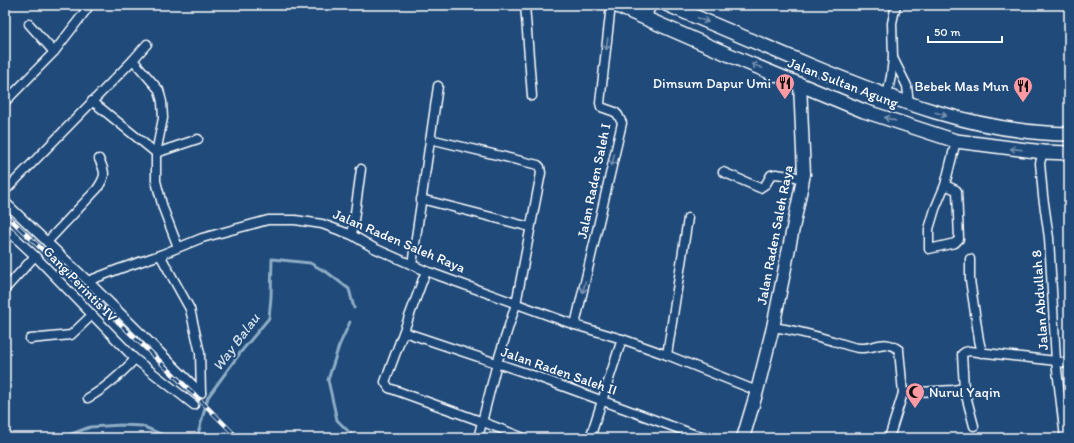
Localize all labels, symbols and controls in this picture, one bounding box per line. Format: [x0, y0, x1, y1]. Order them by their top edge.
one-way arrow [697, 17, 709, 25]
scale bar [928, 18, 1002, 44]
text: 50 m [934, 25, 960, 39]
one-way arrow [603, 37, 611, 50]
street label: Jalan Sultan Agung [785, 54, 901, 112]
one-way arrow [751, 62, 763, 69]
restaurant icon: Dimsum Dapur Umi [774, 72, 796, 100]
place label: Dimsum Dapur Umi [653, 75, 771, 92]
restaurant icon: Bebek Mas Mun [1012, 75, 1034, 103]
place label: Bebek Mas Mun [914, 78, 1009, 95]
one-way arrow [935, 111, 948, 118]
one-way arrow [885, 115, 897, 123]
street label: Jalan Raden Saleh I [573, 122, 615, 240]
one-way arrow [1010, 145, 1023, 153]
one-way arrow [609, 153, 617, 166]
street label: Jalan Raden Saleh Raya [753, 164, 797, 306]
street label: Jalan Raden Saleh Raya [330, 205, 468, 277]
street label: Gang Perintis IV [40, 243, 121, 326]
street label: Jalan Abdullah 8 [1028, 249, 1052, 351]
one-way arrow [579, 280, 587, 293]
water label: Way Balau [208, 309, 264, 374]
street label: Jalan Raden Saleh II [499, 343, 619, 399]
mosque icon: Nurul Yaqin [904, 381, 926, 409]
place label: Nurul Yaqin [929, 384, 1000, 401]

